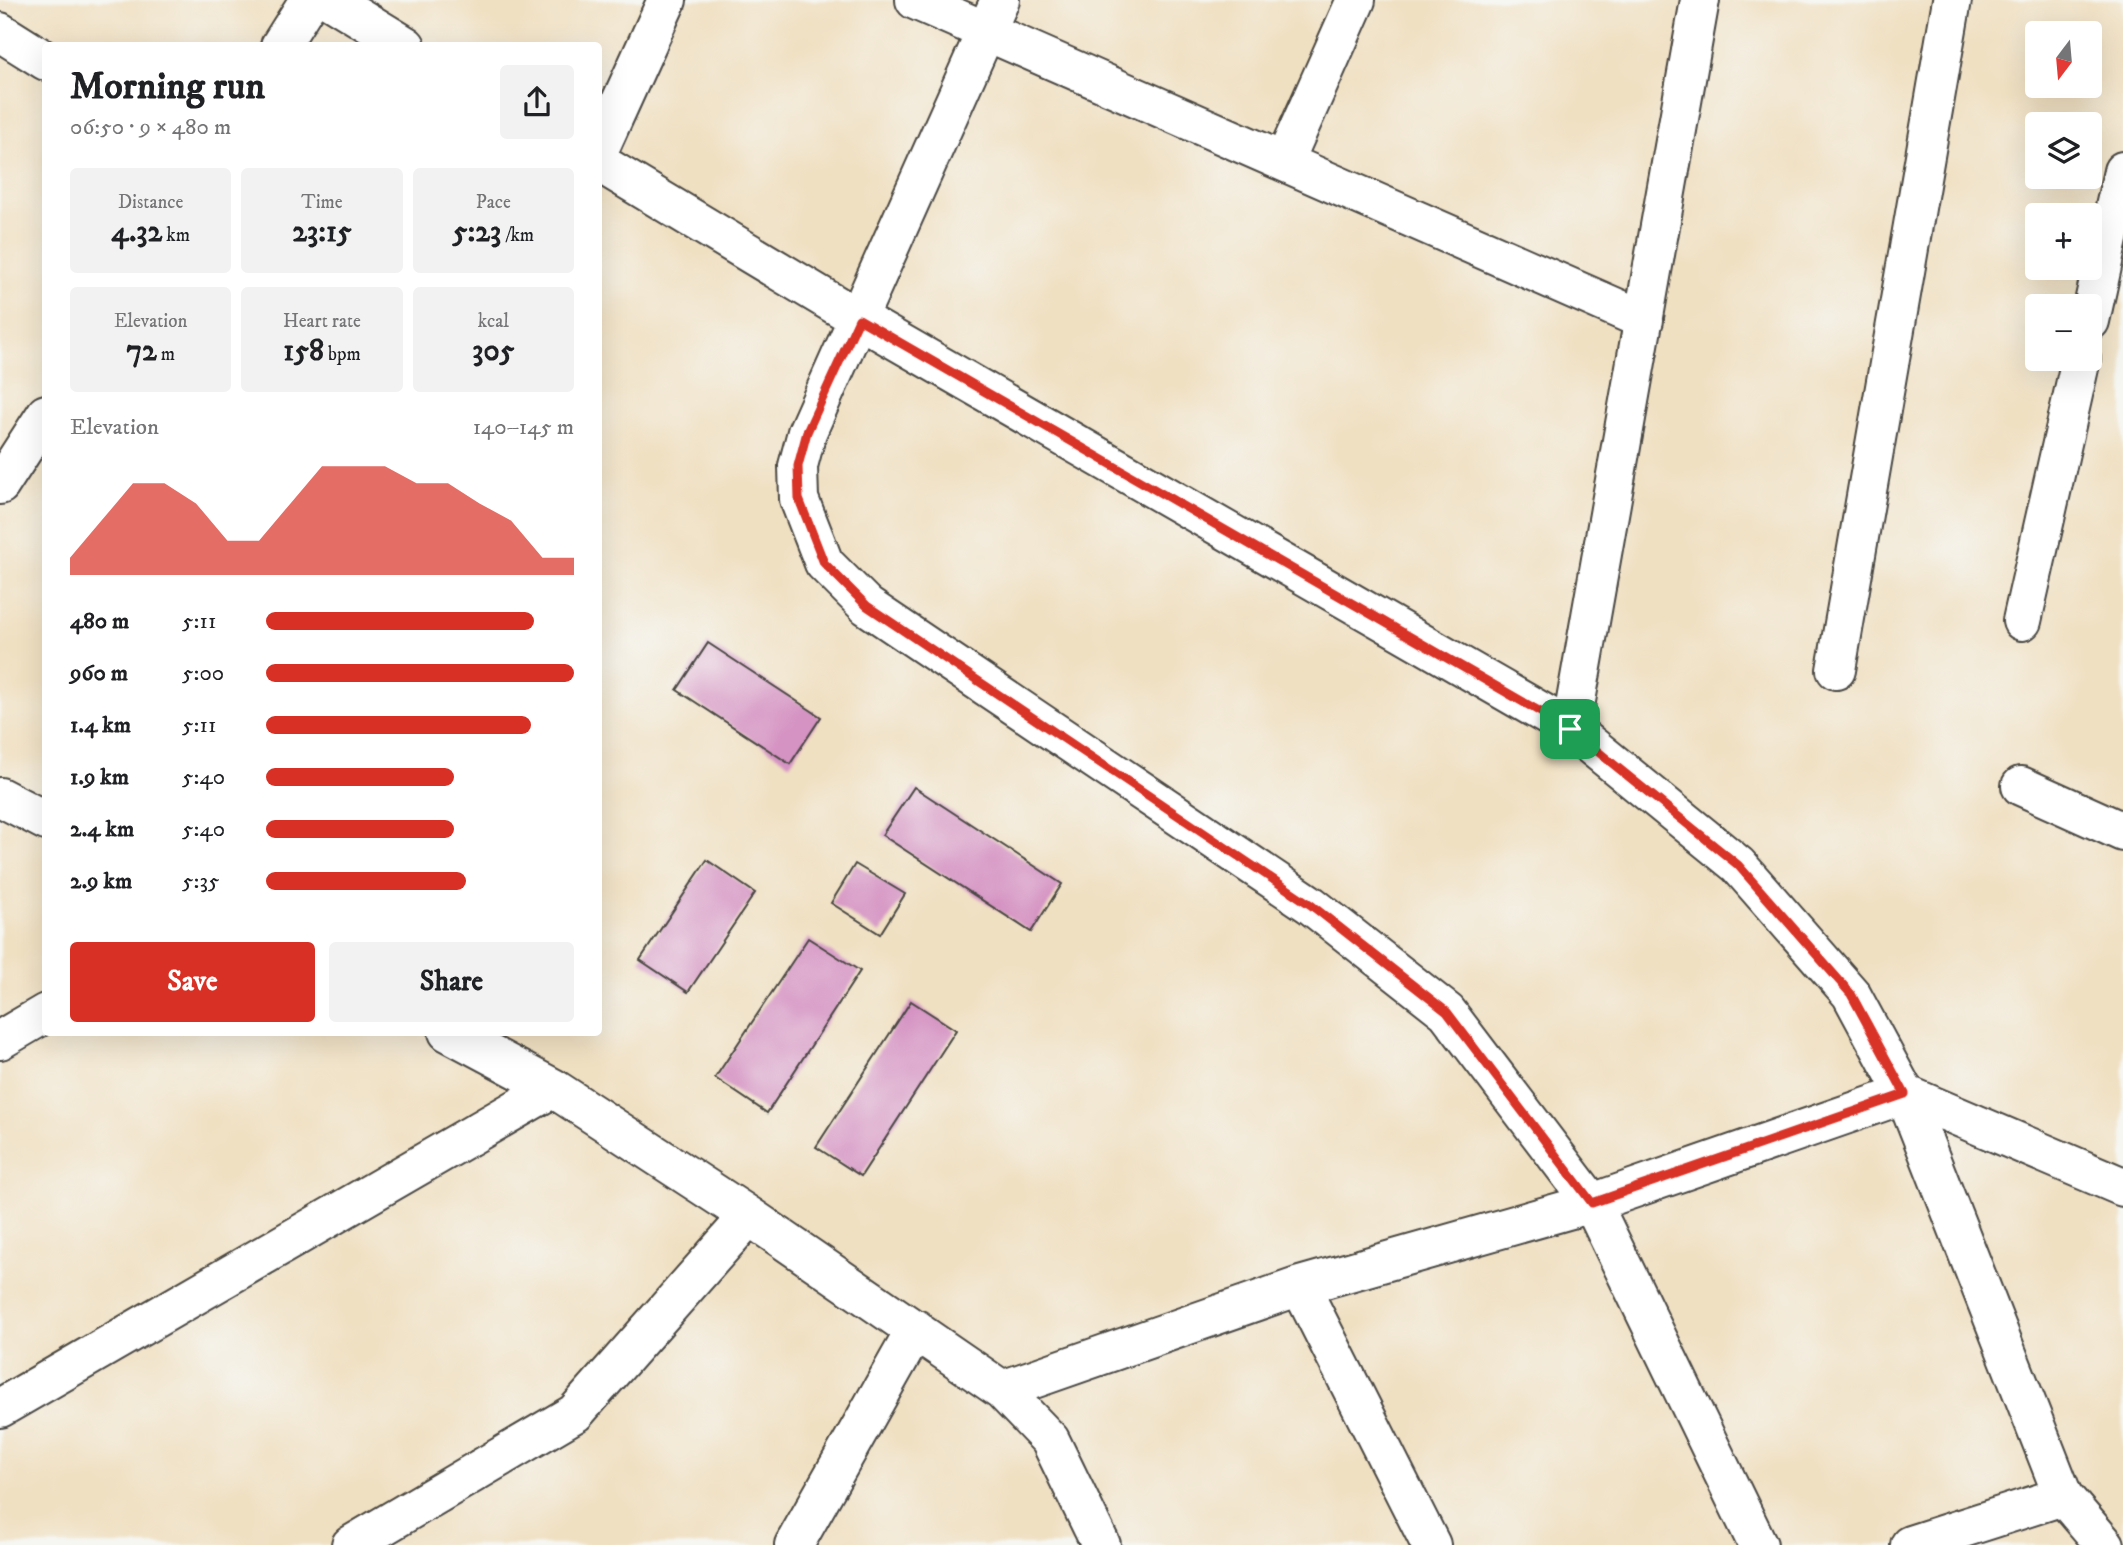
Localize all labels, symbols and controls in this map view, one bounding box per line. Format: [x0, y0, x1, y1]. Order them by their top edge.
north arrow [2025, 21, 2102, 98]
map controls [2025, 21, 2102, 371]
text: Morning run [70, 63, 265, 111]
button: share [500, 65, 574, 139]
button: layers [2025, 112, 2102, 189]
text: 06:50 · 9 × 480 m [70, 113, 231, 142]
text: Distance [118, 191, 183, 214]
text: Time [301, 191, 343, 214]
text: Pace [476, 191, 511, 214]
button: + [2025, 203, 2102, 280]
text: 4.32 [111, 214, 162, 251]
text: 23:15 [292, 214, 352, 251]
text: 5:23 [453, 214, 501, 251]
text: km [162, 224, 190, 247]
text: /km [501, 224, 534, 247]
button: − [2025, 294, 2102, 371]
text: Elevation [114, 310, 187, 333]
text: Heart rate [283, 310, 361, 333]
text: kcal [478, 310, 509, 333]
text: 72 [126, 333, 157, 370]
text: 158 [283, 333, 324, 370]
text: 305 [472, 333, 514, 370]
text: m [157, 343, 175, 366]
text: bpm [324, 343, 361, 366]
text: Elevation [70, 413, 159, 442]
text: 140–145 m [473, 413, 574, 442]
text: 480 m [70, 607, 129, 636]
text: 5:11 [182, 607, 216, 636]
text: 960 m [70, 659, 128, 688]
text: 5:00 [182, 659, 224, 688]
pin [1540, 699, 1600, 759]
icon: arrive [1551, 710, 1589, 748]
text: 1.4 km [70, 711, 131, 740]
text: 5:11 [182, 711, 216, 740]
text: 1.9 km [70, 763, 129, 792]
text: 5:40 [182, 763, 225, 792]
text: 2.4 km [70, 815, 134, 844]
text: 5:40 [182, 815, 225, 844]
text: 2.9 km [70, 867, 132, 896]
text: 5:35 [182, 867, 219, 896]
button: Save [70, 942, 315, 1022]
button: Share [329, 942, 574, 1022]

